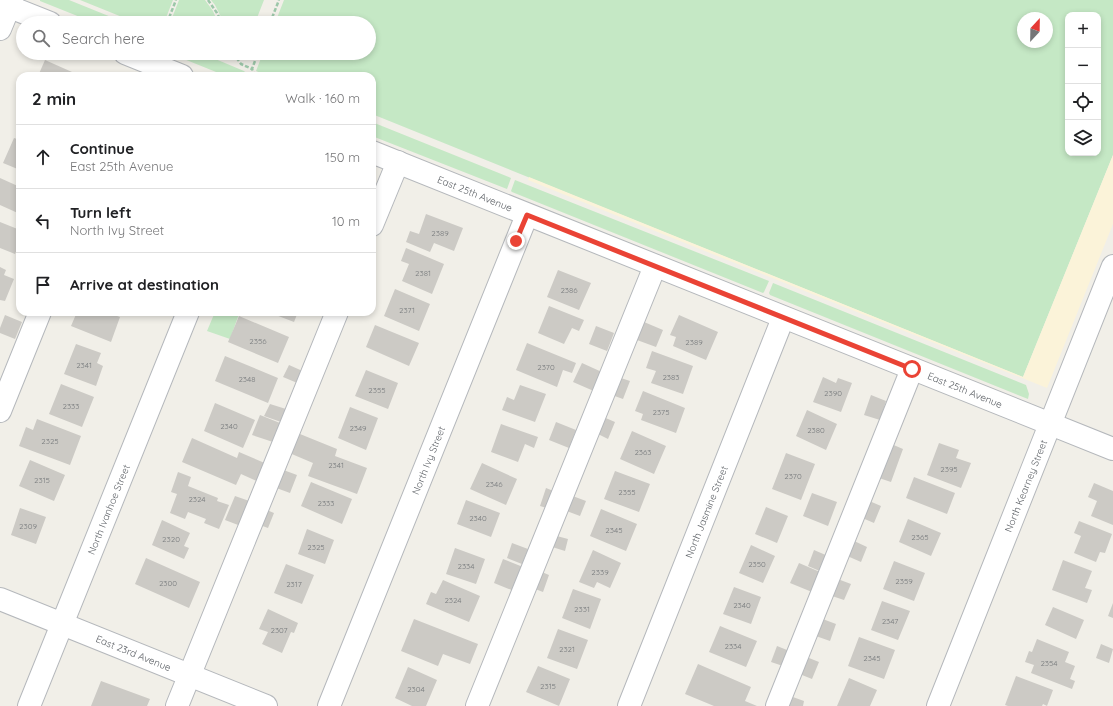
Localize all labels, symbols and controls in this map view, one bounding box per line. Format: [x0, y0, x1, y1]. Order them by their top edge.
north arrow [1017, 12, 1053, 48]
map controls [1065, 12, 1101, 156]
button: + [1065, 12, 1101, 48]
search box [16, 16, 376, 60]
icon: search [30, 27, 52, 49]
text: Search here [62, 29, 145, 48]
button: − [1065, 48, 1101, 84]
button: locate [1065, 84, 1101, 120]
text: 2 min [32, 88, 76, 109]
text: Walk · 160 m [285, 90, 360, 106]
button: layers [1065, 120, 1101, 156]
text: Continue [70, 139, 134, 158]
icon: ahead [32, 146, 54, 168]
text: 150 m [325, 149, 360, 165]
text: East 25th Avenue [70, 158, 173, 174]
street label: East 25th Avenue [435, 173, 515, 215]
text: Turn left [70, 203, 132, 222]
icon: left [32, 210, 54, 232]
text: 10 m [332, 213, 360, 229]
text: North Ivy Street [70, 222, 164, 238]
house number: 2389 [431, 228, 449, 238]
route end [507, 232, 525, 250]
house number: 2381 [415, 268, 431, 278]
icon: arrive [32, 274, 54, 296]
text: Arrive at destination [70, 275, 219, 294]
house number: 2386 [560, 285, 578, 295]
house number: 2371 [399, 305, 415, 315]
house number: 2356 [249, 336, 267, 346]
house number: 2389 [685, 337, 703, 347]
house number: 2341 [76, 360, 92, 370]
route start [903, 360, 921, 378]
house number: 2370 [537, 362, 555, 372]
street label: East 25th Avenue [926, 369, 1005, 411]
house number: 2383 [662, 372, 680, 382]
house number: 2348 [238, 374, 256, 384]
house number: 2355 [368, 385, 386, 395]
house number: 2390 [824, 388, 842, 398]
house number: 2333 [62, 401, 80, 411]
house number: 2375 [652, 407, 670, 417]
house number: 2340 [220, 421, 238, 431]
house number: 2349 [349, 423, 367, 433]
street label: North Ivy Street [409, 424, 448, 497]
house number: 2380 [807, 425, 825, 435]
house number: 2325 [41, 436, 59, 446]
street label: North Kearney Street [1002, 437, 1050, 534]
house number: 2363 [634, 447, 652, 457]
house number: 2341 [328, 460, 344, 470]
street label: North Ivanhoe Street [85, 462, 133, 557]
street label: North Jasmine Street [682, 463, 731, 560]
house number: 2395 [940, 464, 958, 474]
house number: 2370 [784, 471, 802, 481]
house number: 2315 [34, 475, 50, 485]
house number: 2346 [485, 479, 503, 489]
house number: 2355 [618, 487, 636, 497]
house number: 2324 [188, 494, 206, 504]
house number: 2333 [317, 498, 335, 508]
house number: 2340 [469, 513, 487, 523]
house number: 2309 [19, 521, 37, 531]
house number: 2345 [605, 525, 623, 535]
house number: 2365 [911, 532, 929, 542]
house number: 2320 [162, 534, 180, 544]
house number: 2325 [307, 542, 325, 552]
house number: 2350 [748, 559, 766, 569]
house number: 2334 [457, 561, 475, 571]
house number: 2339 [591, 567, 609, 577]
house number: 2359 [895, 576, 913, 586]
house number: 2300 [159, 578, 177, 588]
house number: 2317 [286, 579, 302, 589]
house number: 2324 [444, 595, 462, 605]
house number: 2340 [733, 600, 751, 610]
house number: 2331 [574, 604, 590, 614]
house number: 2347 [882, 616, 898, 626]
house number: 2307 [270, 625, 288, 635]
street label: East 23rd Avenue [94, 632, 173, 674]
house number: 2334 [724, 641, 742, 651]
house number: 2321 [559, 644, 575, 654]
house number: 2345 [863, 653, 881, 663]
house number: 2354 [1040, 658, 1058, 668]
house number: 2315 [540, 681, 556, 691]
house number: 2304 [407, 684, 425, 694]

